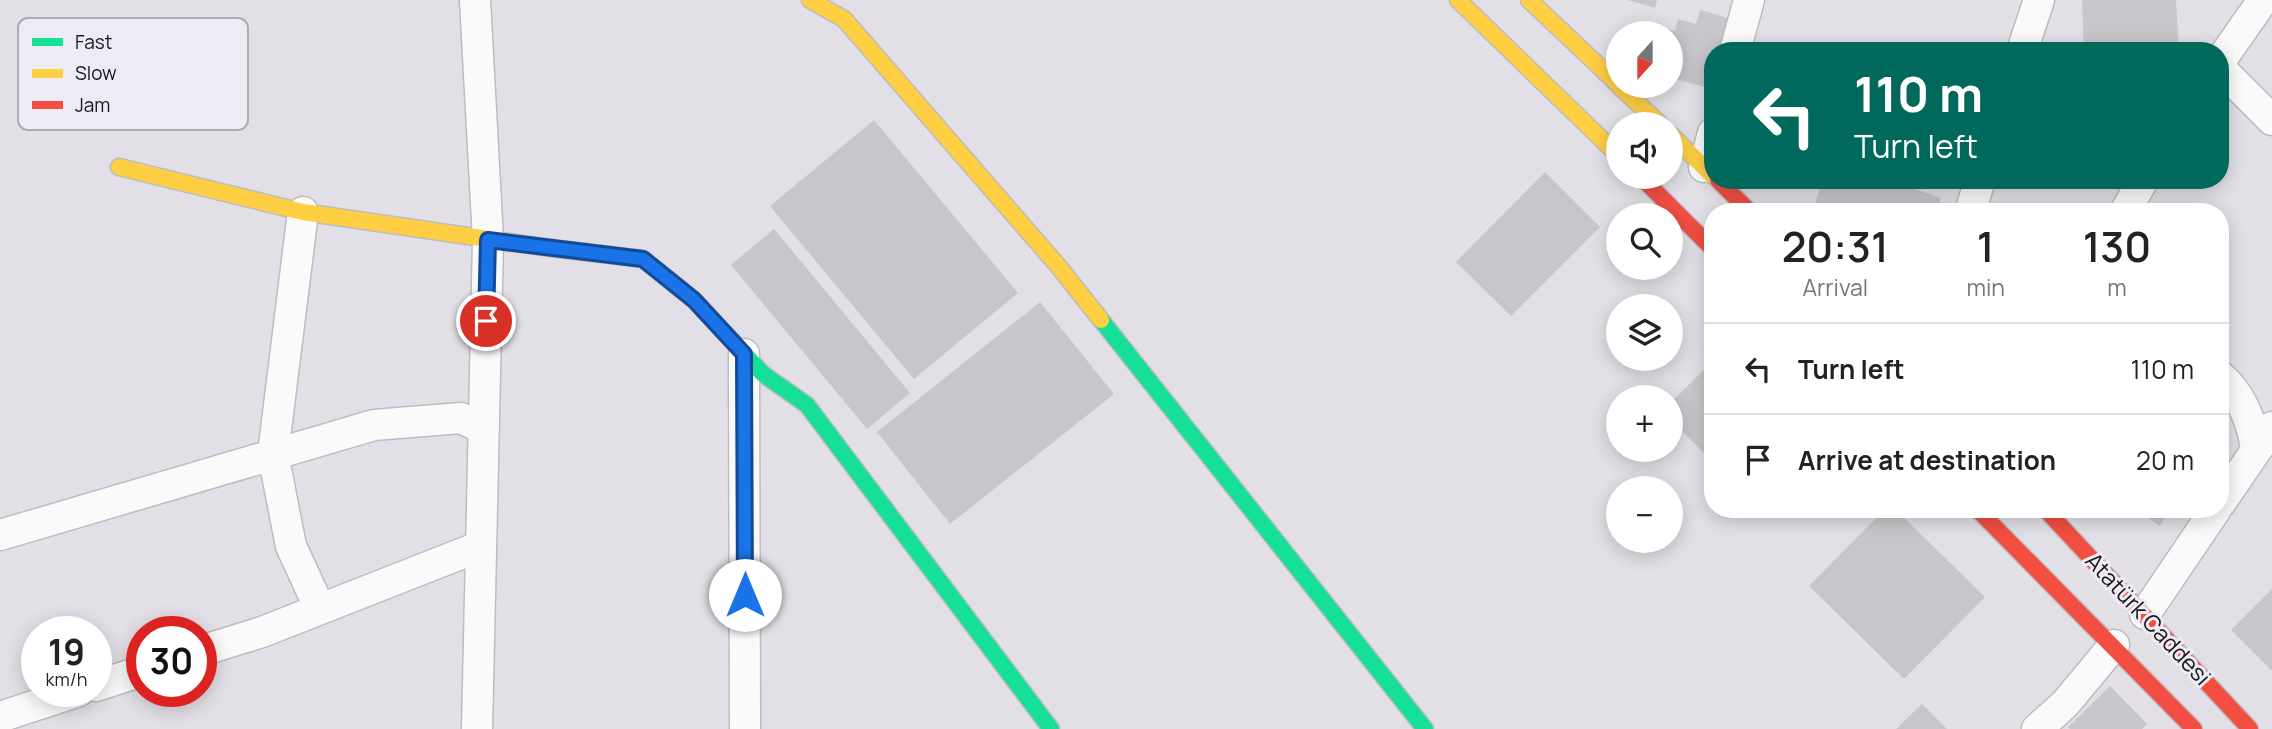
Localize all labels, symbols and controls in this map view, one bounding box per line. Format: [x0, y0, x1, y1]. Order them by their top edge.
legend [18, 18, 248, 130]
north arrow [1606, 21, 1684, 98]
map controls [1606, 21, 1683, 553]
text: Fast [75, 29, 112, 55]
text: Slow [75, 60, 117, 86]
text: 110 m [1854, 60, 1983, 127]
icon: left [1739, 70, 1830, 161]
text: Jam [75, 92, 110, 118]
button: sound [1606, 112, 1683, 189]
text: Turn left [1854, 124, 1978, 168]
button: search [1606, 203, 1683, 280]
text: 20:31 [1782, 217, 1889, 275]
text: 1 [1977, 217, 1995, 275]
text: 130 [2083, 217, 2151, 275]
text: Arrival [1802, 271, 1868, 303]
text: min [1966, 271, 2005, 303]
text: m [2107, 271, 2127, 303]
pin [456, 291, 516, 351]
button: layers [1606, 294, 1683, 371]
icon: arrive [467, 302, 505, 340]
icon: left [1739, 350, 1777, 388]
text: Turn left [1798, 351, 1905, 387]
text: 110 m [2131, 351, 2194, 387]
button: + [1606, 385, 1683, 462]
icon: arrive [1739, 441, 1777, 479]
text: Arrive at destination [1798, 442, 2056, 478]
text: 20 m [2136, 442, 2194, 478]
button: − [1606, 476, 1683, 553]
street label: Atatürk Caddesi [2079, 545, 2219, 692]
position arrow [708, 558, 782, 632]
speed limit sign: 30 [126, 616, 217, 707]
text: 19 [48, 628, 85, 676]
text: km/h [46, 667, 87, 691]

